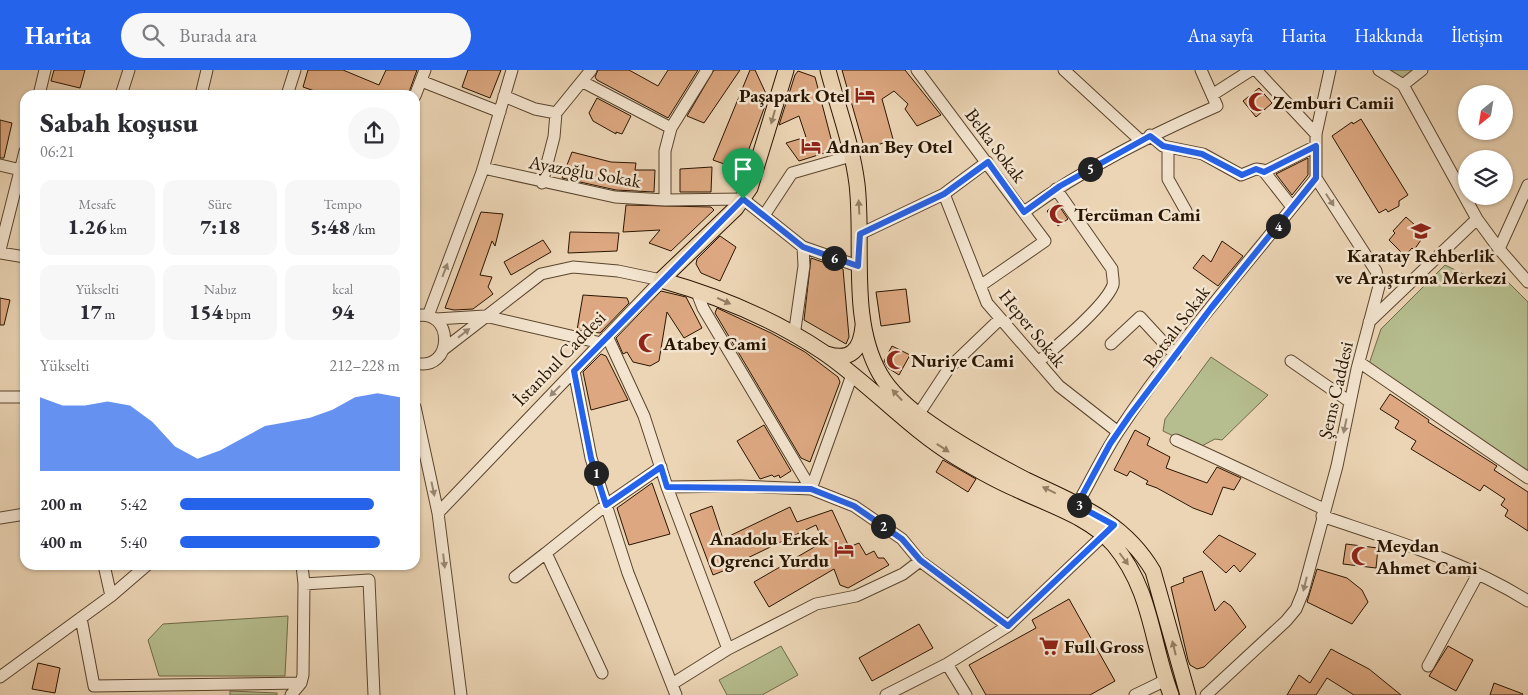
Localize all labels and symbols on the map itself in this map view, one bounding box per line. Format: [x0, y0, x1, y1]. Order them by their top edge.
place label: Paşapark Otel [739, 83, 851, 108]
hotel icon: Paşapark Otel [854, 84, 876, 106]
north arrow [1458, 85, 1512, 140]
place label: Zemburi Camii [1273, 90, 1395, 115]
mosque icon: Zemburi Camii [1247, 91, 1269, 113]
street label: Belka Sokak [960, 103, 1032, 188]
one-way arrow [768, 109, 776, 124]
place label: Adnan Bey Otel [825, 134, 953, 159]
hotel icon: Adnan Bey Otel [800, 135, 822, 157]
pin [722, 148, 764, 199]
street label: Ayazoğlu Sokak [526, 149, 644, 194]
pin: 5 [1078, 156, 1102, 182]
one-way arrow [1326, 194, 1335, 207]
one-way arrow [854, 199, 862, 215]
place label: Tercüman Cami [1074, 202, 1201, 227]
mosque icon: Tercüman Cami [1048, 203, 1070, 225]
pin: 4 [1266, 214, 1290, 238]
school or university icon: Karatay Rehberlik ve Araştırma Merkezi [1410, 220, 1432, 242]
place label: Karatay Rehberlik ve Araştırma Merkezi [1335, 243, 1507, 290]
pin: 6 [822, 246, 846, 270]
one-way arrow [441, 262, 449, 277]
street label: Botsalı Sokak [1137, 279, 1216, 372]
street label: Heper Sokak [993, 284, 1072, 373]
one-way arrow [717, 298, 731, 306]
street label: İstanbul Caddesi [508, 305, 611, 411]
one-way arrow [458, 327, 471, 338]
place label: Atabey Cami [662, 331, 767, 356]
mosque icon: Atabey Cami [637, 332, 659, 354]
street label: Şems Caddesi [1312, 339, 1359, 441]
place label: Nuriye Cami [911, 348, 1014, 373]
mosque icon: Nuriye Cami [885, 349, 907, 371]
one-way arrow [549, 385, 561, 397]
one-way arrow [891, 390, 903, 402]
one-way arrow [1341, 419, 1349, 434]
one-way arrow [936, 444, 950, 453]
pin: 1 [584, 460, 608, 486]
one-way arrow [429, 481, 437, 496]
one-way arrow [1042, 486, 1056, 494]
pin: 3 [1066, 492, 1092, 518]
pin: 2 [870, 514, 896, 538]
place label: Anadolu Erkek Ogrenci Yurdu [708, 526, 830, 573]
place label: Meydan Ahmet Cami [1375, 533, 1478, 580]
hotel icon: Anadolu Erkek Ogrenci Yurdu [833, 538, 855, 560]
mosque icon: Meydan Ahmet Cami [1350, 545, 1372, 567]
one-way arrow [1119, 552, 1130, 565]
one-way arrow [440, 553, 448, 569]
one-way arrow [1301, 576, 1309, 591]
place label: Full Gross [1064, 634, 1144, 659]
supermarket icon: Full Gross [1038, 635, 1060, 657]
one-way arrow [1170, 641, 1178, 656]

